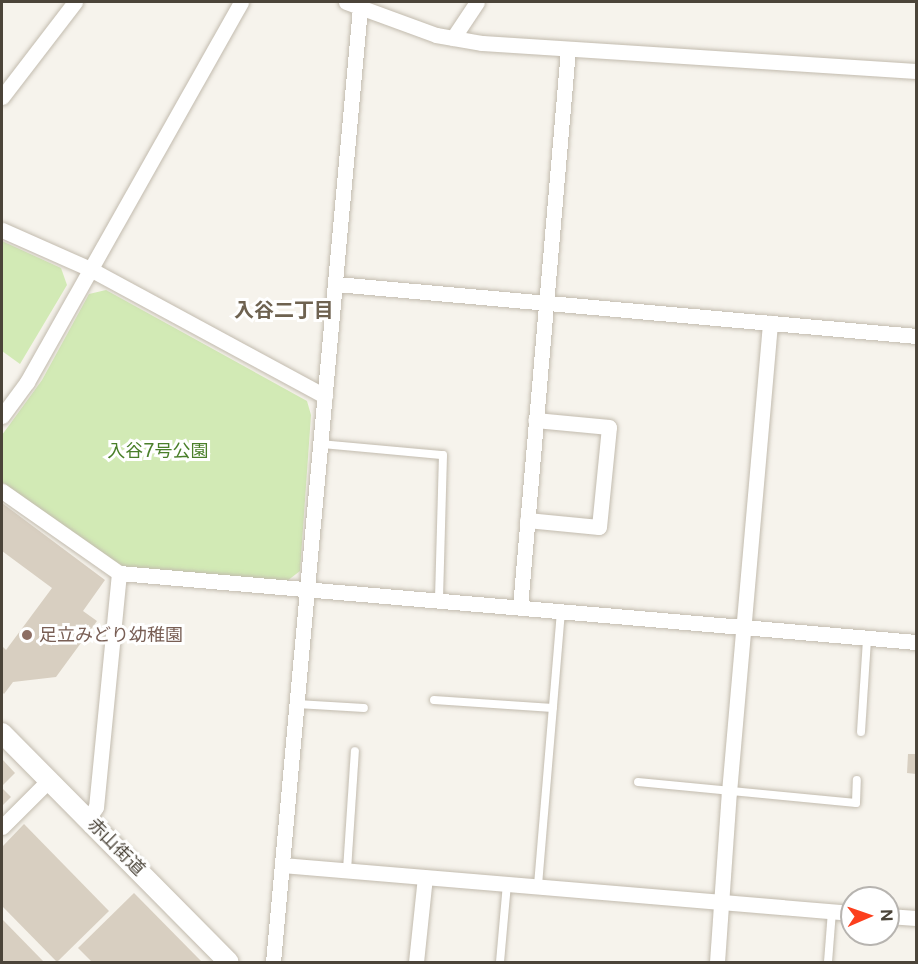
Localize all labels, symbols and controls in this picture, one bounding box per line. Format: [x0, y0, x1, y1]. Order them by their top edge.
district label: 入谷二丁目 [234, 298, 334, 322]
park label: 入谷7号公園 [108, 440, 208, 462]
place label: 足立みどり幼稚園 [39, 624, 183, 646]
marker: 足立みどり幼稚園 [20, 628, 34, 642]
street label: 赤山街道 [83, 814, 149, 880]
north arrow [840, 886, 900, 946]
text: N [877, 909, 896, 922]

